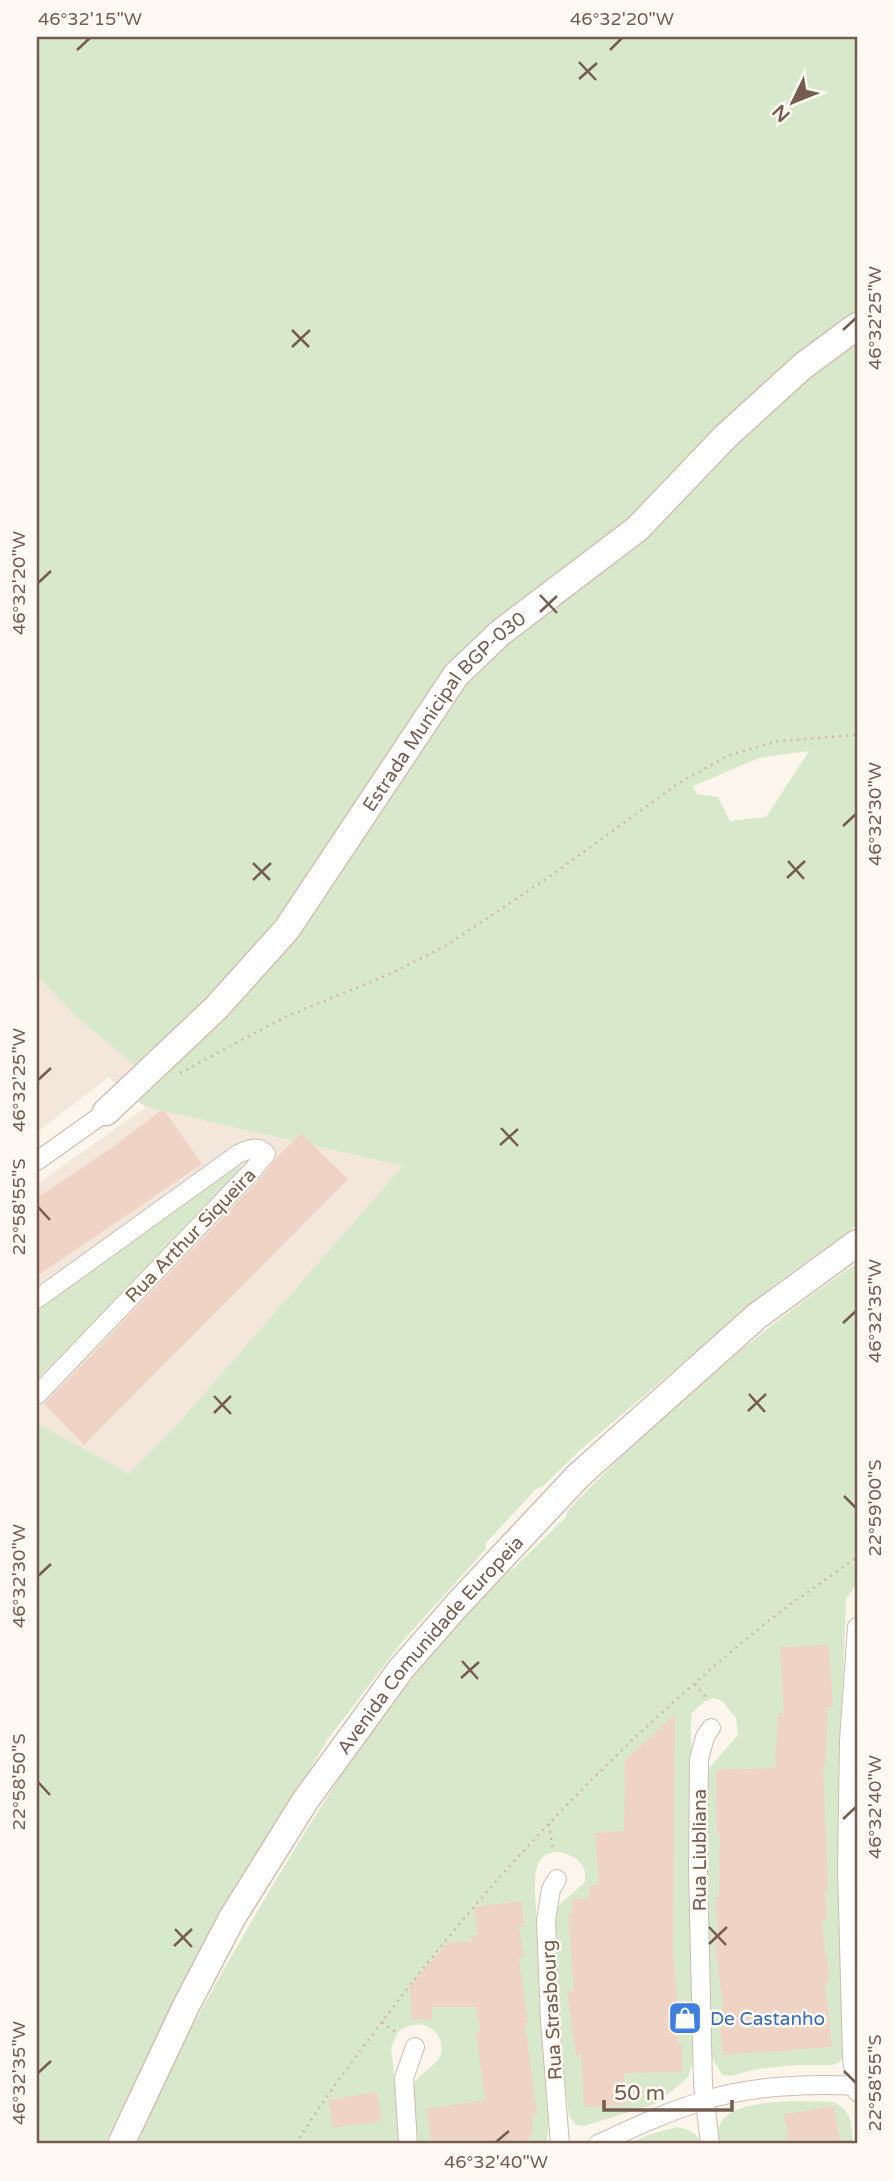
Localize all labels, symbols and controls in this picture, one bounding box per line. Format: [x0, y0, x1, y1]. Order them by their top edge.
text: 46°32'15"W [38, 8, 142, 30]
text: 46°32'20"W [570, 8, 674, 30]
north arrow [758, 66, 828, 136]
text: N [768, 100, 795, 126]
text: 46°32'25"W [864, 266, 886, 370]
text: 46°32'20"W [8, 531, 30, 635]
street label: Estrada Municipal BGP-030 [358, 607, 530, 816]
text: 46°32'30"W [864, 762, 886, 866]
text: 46°32'25"W [8, 1028, 30, 1132]
text: 22°58'55"S [8, 1158, 30, 1256]
street label: Rua Arthur Siqueira [121, 1164, 260, 1307]
text: 46°32'35"W [864, 1259, 886, 1363]
text: 22°59'00"S [864, 1459, 886, 1557]
text: 46°32'30"W [8, 1524, 30, 1628]
street label: Avenida Comunidade Europeia [333, 1532, 528, 1759]
text: 22°58'50"S [8, 1733, 30, 1831]
text: 46°32'40"W [864, 1755, 886, 1859]
street label: Rua Liubliana [689, 1789, 711, 1911]
street label: Rua Strasbourg [537, 1939, 567, 2081]
shop icon: De Castanho [666, 1999, 704, 2037]
place label: De Castanho [710, 2008, 825, 2030]
text: 46°32'35"W [8, 2021, 30, 2125]
text: 22°58'55"S [864, 2034, 886, 2132]
scale bar [604, 2069, 731, 2113]
text: 50 m [614, 2081, 665, 2106]
text: 46°32'40"W [444, 2151, 548, 2173]

